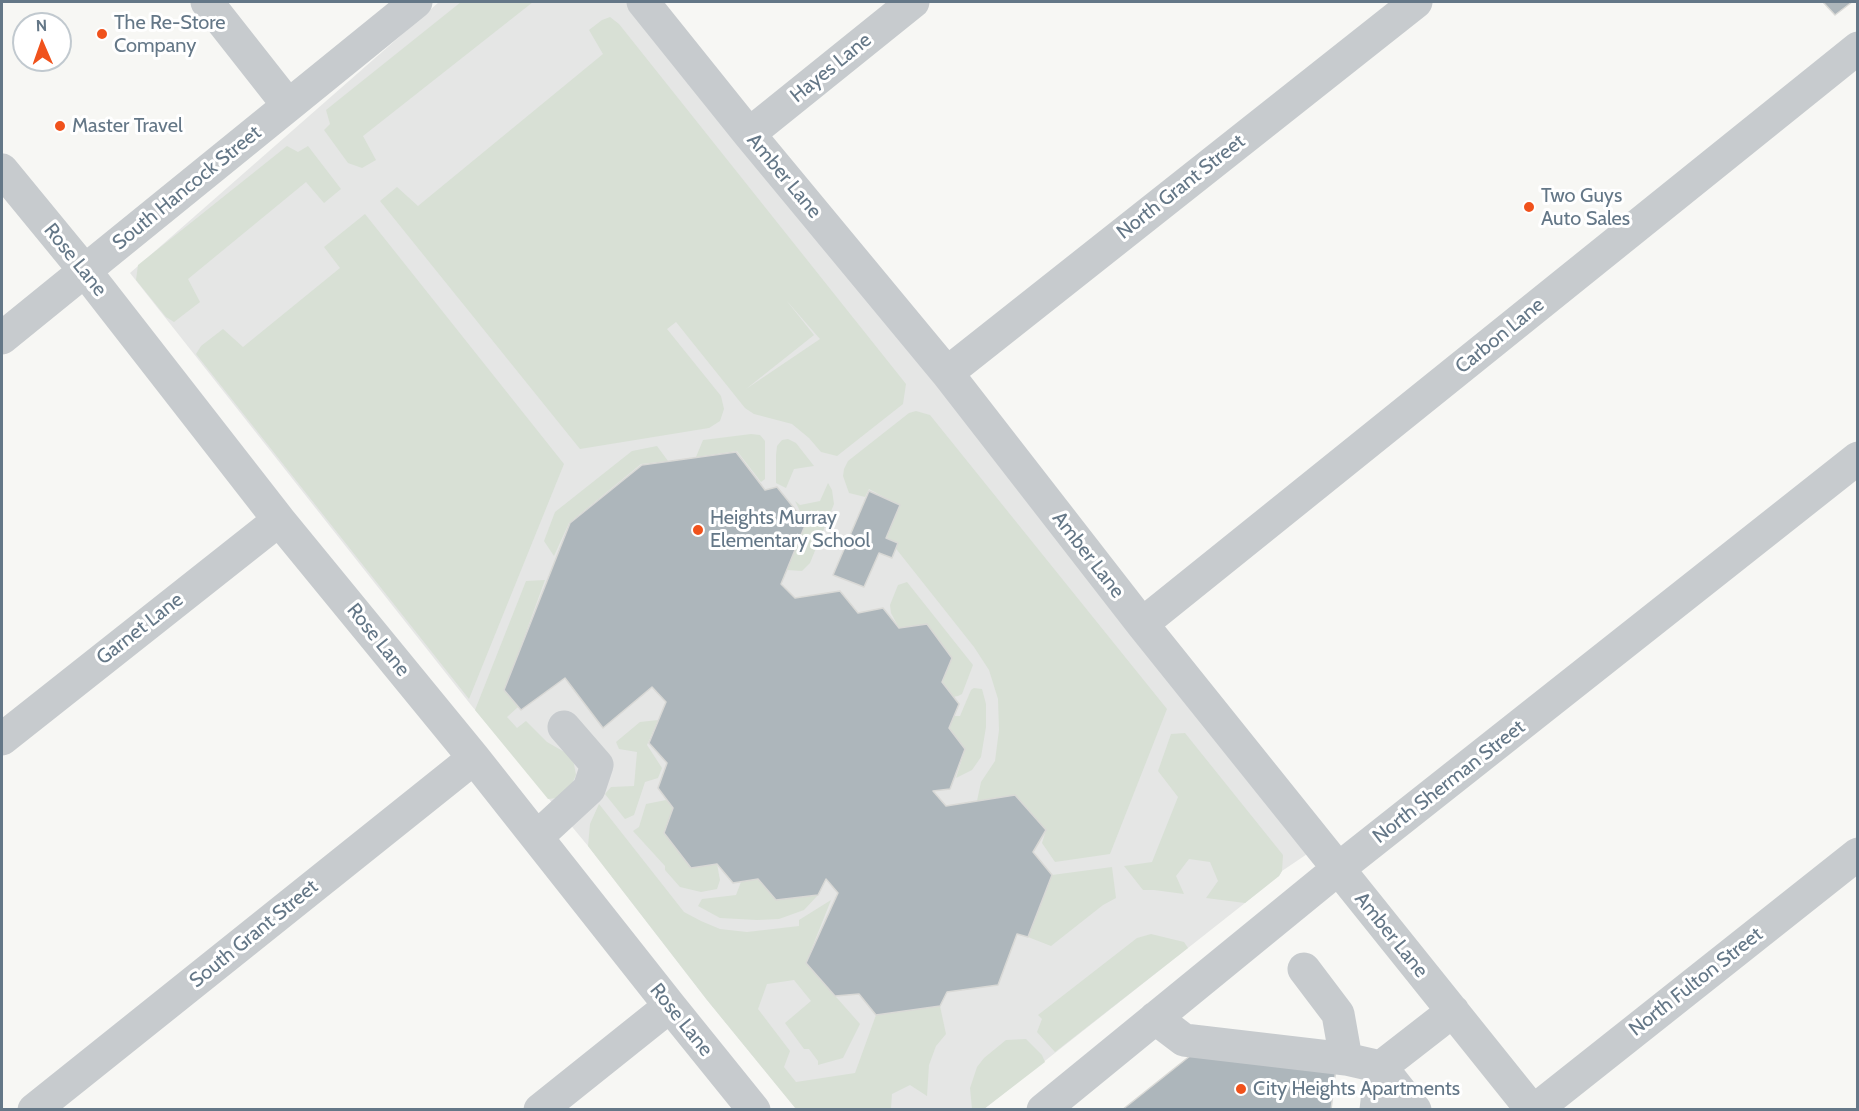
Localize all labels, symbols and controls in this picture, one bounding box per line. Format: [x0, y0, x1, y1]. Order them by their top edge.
place label: The Re-Store Company [114, 11, 226, 58]
north arrow [12, 12, 72, 72]
text: N [35, 16, 47, 35]
marker: The Re-Store Company [95, 27, 109, 41]
street label: Hayes Lane [786, 28, 876, 108]
place label: Master Travel [72, 114, 183, 138]
marker: Master Travel [53, 119, 67, 133]
street label: South Hancock Street [108, 121, 266, 255]
street label: Amber Lane [742, 129, 826, 223]
street label: North Grant Street [1112, 130, 1250, 244]
place label: Two Guys Auto Sales [1541, 184, 1630, 231]
marker: Two Guys Auto Sales [1522, 200, 1536, 214]
street label: Rose Lane [38, 219, 112, 301]
street label: Carbon Lane [1451, 293, 1549, 379]
place label: Heights Murray Elementary School [710, 506, 870, 553]
street label: Amber Lane [1047, 507, 1129, 603]
marker: Heights Murray Elementary School [691, 523, 705, 537]
street label: Garnet Lane [92, 588, 188, 670]
street label: Rose Lane [341, 599, 415, 681]
street label: North Sherman Street [1368, 715, 1530, 849]
street label: South Grant Street [185, 875, 323, 993]
street label: Amber Lane [1349, 887, 1433, 983]
street label: North Fulton Street [1624, 922, 1768, 1042]
street label: Rose Lane [644, 979, 718, 1061]
place label: City Heights Apartments [1253, 1077, 1460, 1101]
marker: City Heights Apartments [1234, 1082, 1248, 1096]

